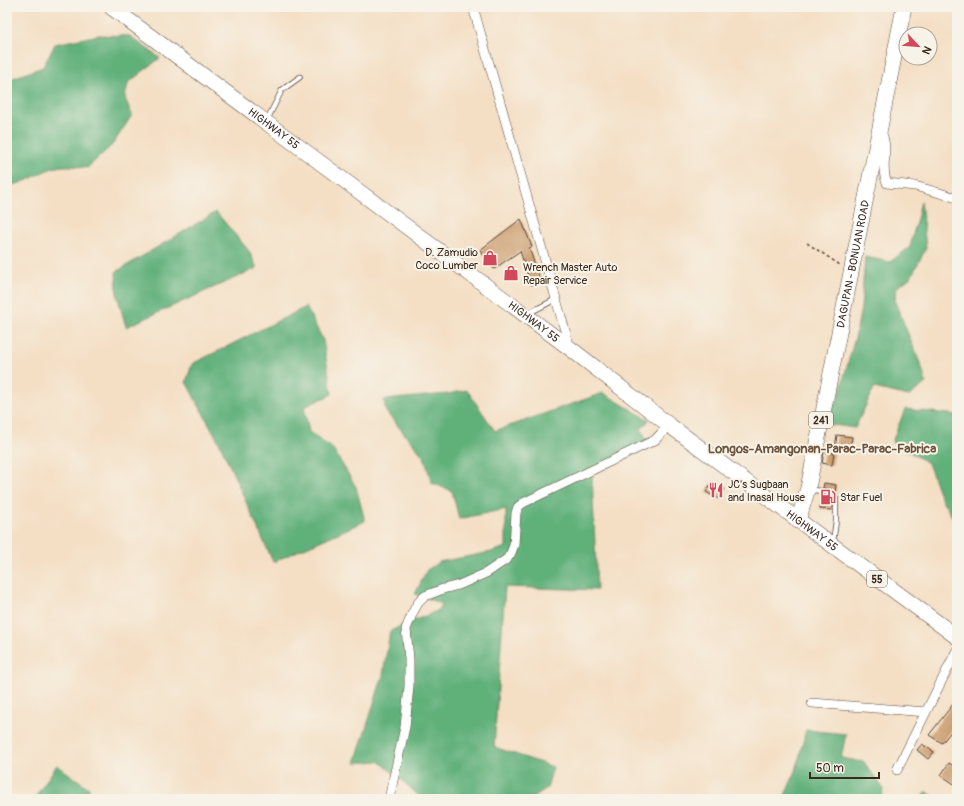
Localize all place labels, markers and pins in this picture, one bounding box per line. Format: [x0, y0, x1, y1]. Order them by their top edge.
place label: D. Zamudio Coco Lumber [415, 246, 478, 272]
shop icon: D. Zamudio Coco Lumber [481, 249, 499, 267]
place label: Wrench Master Auto Repair Service [523, 261, 617, 287]
shop icon: Wrench Master Auto Repair Service [502, 264, 520, 282]
place label: JC's Sugbaan and Inasal House [728, 478, 806, 504]
restaurant icon: JC's Sugbaan and Inasal House [707, 481, 725, 499]
fuel station icon: Star Fuel [819, 488, 837, 506]
place label: Star Fuel [840, 491, 882, 504]

